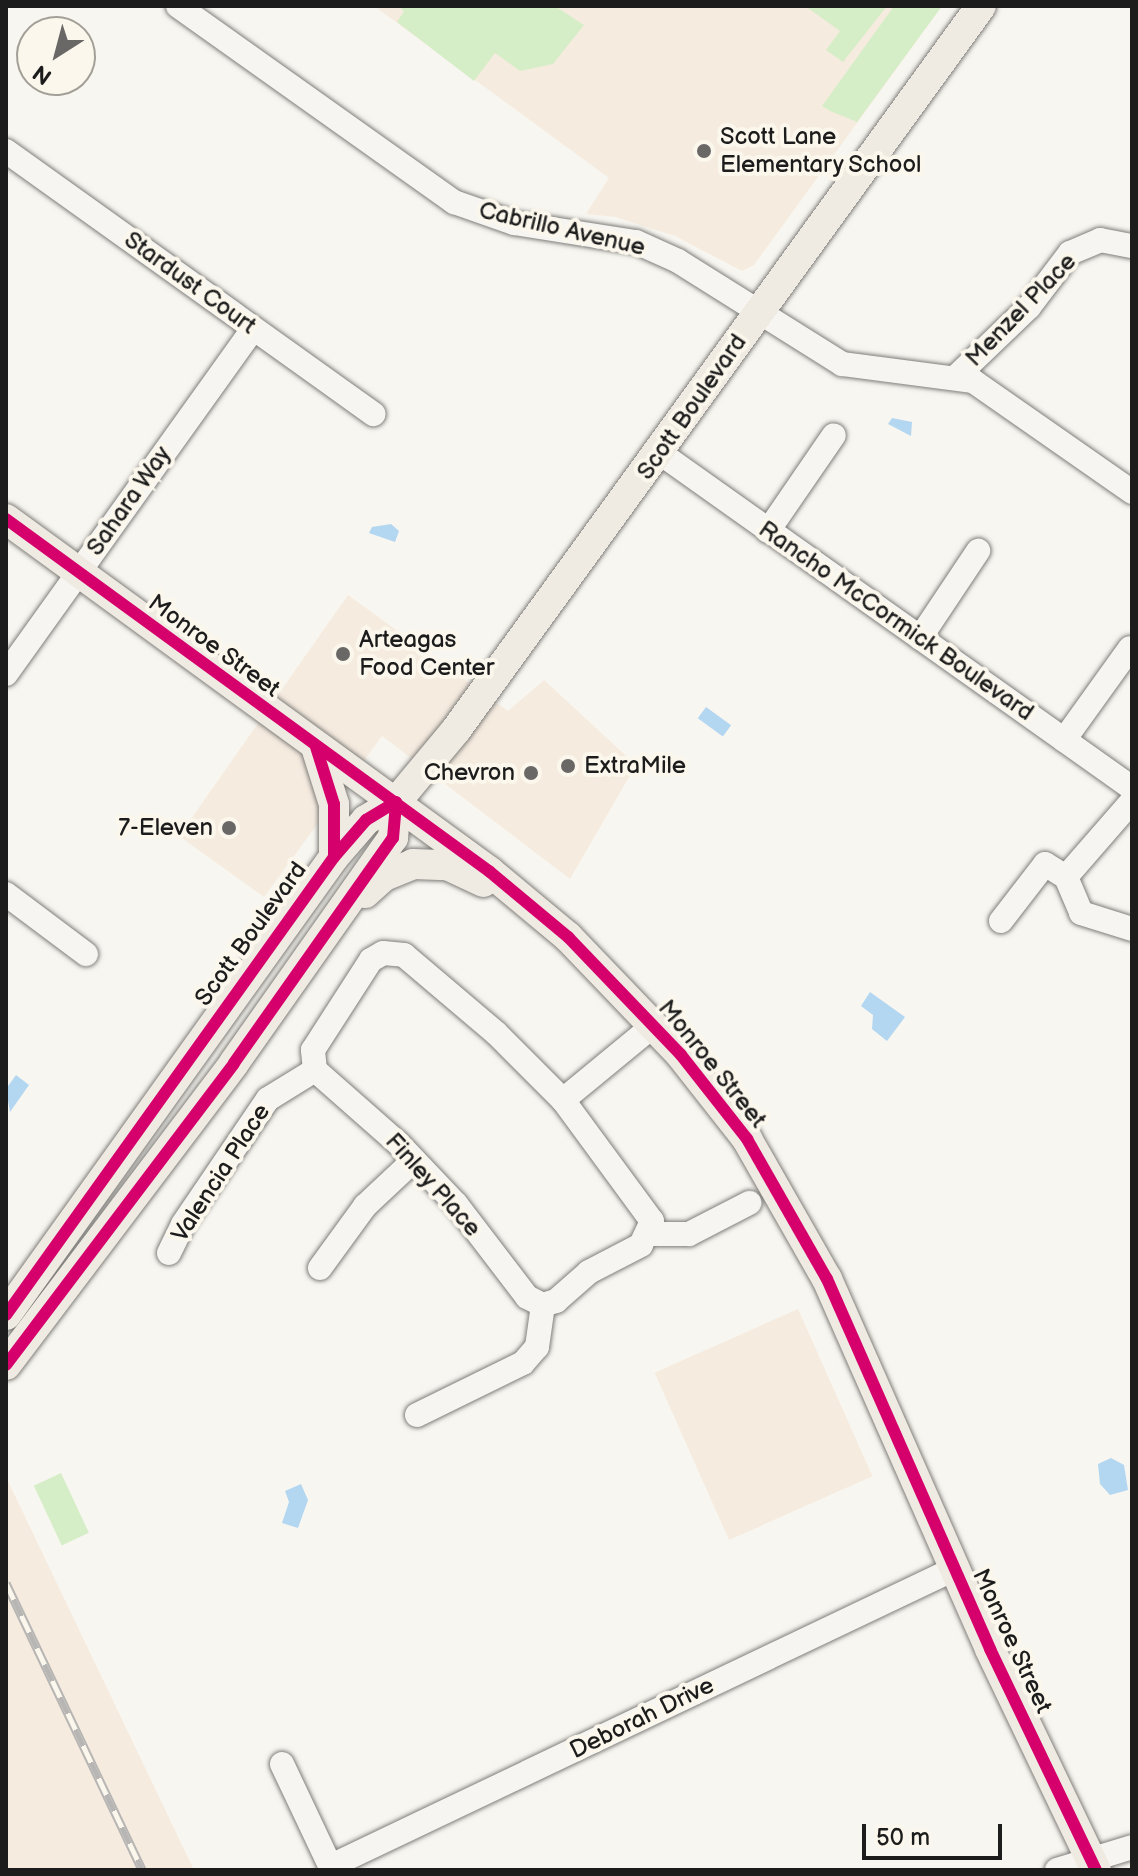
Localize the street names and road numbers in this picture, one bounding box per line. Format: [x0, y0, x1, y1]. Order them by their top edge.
street label: Cabrillo Avenue [476, 196, 648, 262]
street label: Stardust Court [118, 226, 262, 340]
street label: Menzel Place [960, 247, 1082, 373]
street label: Scott Boulevard [631, 329, 753, 485]
street label: Sahara Way [80, 440, 178, 562]
street label: Rancho McCormick Boulevard [753, 515, 1039, 727]
street label: Monroe Street [142, 588, 286, 704]
street label: Scott Boulevard [189, 856, 313, 1012]
street label: Monroe Street [652, 994, 772, 1134]
street label: Valencia Place [166, 1099, 276, 1247]
street label: Finley Place [379, 1127, 487, 1243]
street label: Monroe Street [966, 1564, 1058, 1718]
street label: Deborah Drive [565, 1671, 719, 1765]

